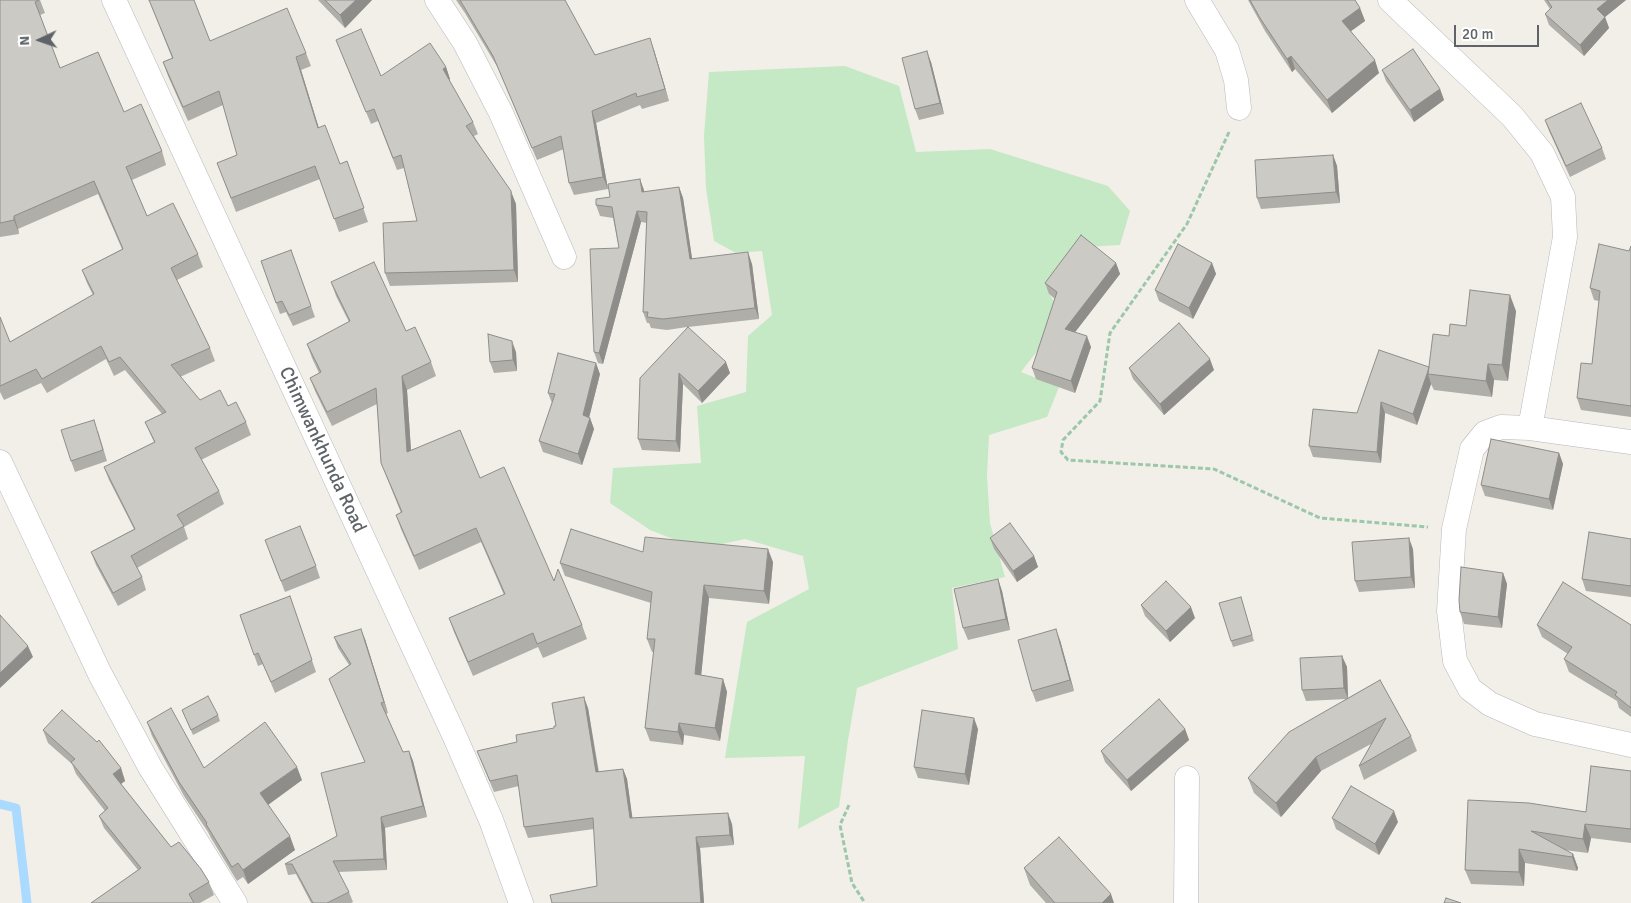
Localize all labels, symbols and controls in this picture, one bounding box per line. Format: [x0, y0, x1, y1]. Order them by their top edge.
north arrow [15, 15, 65, 65]
scale bar [1456, 15, 1541, 47]
text: 20 m [1462, 25, 1493, 43]
text: N [16, 35, 33, 46]
street label: Chimwankhunda Road [274, 363, 370, 537]

